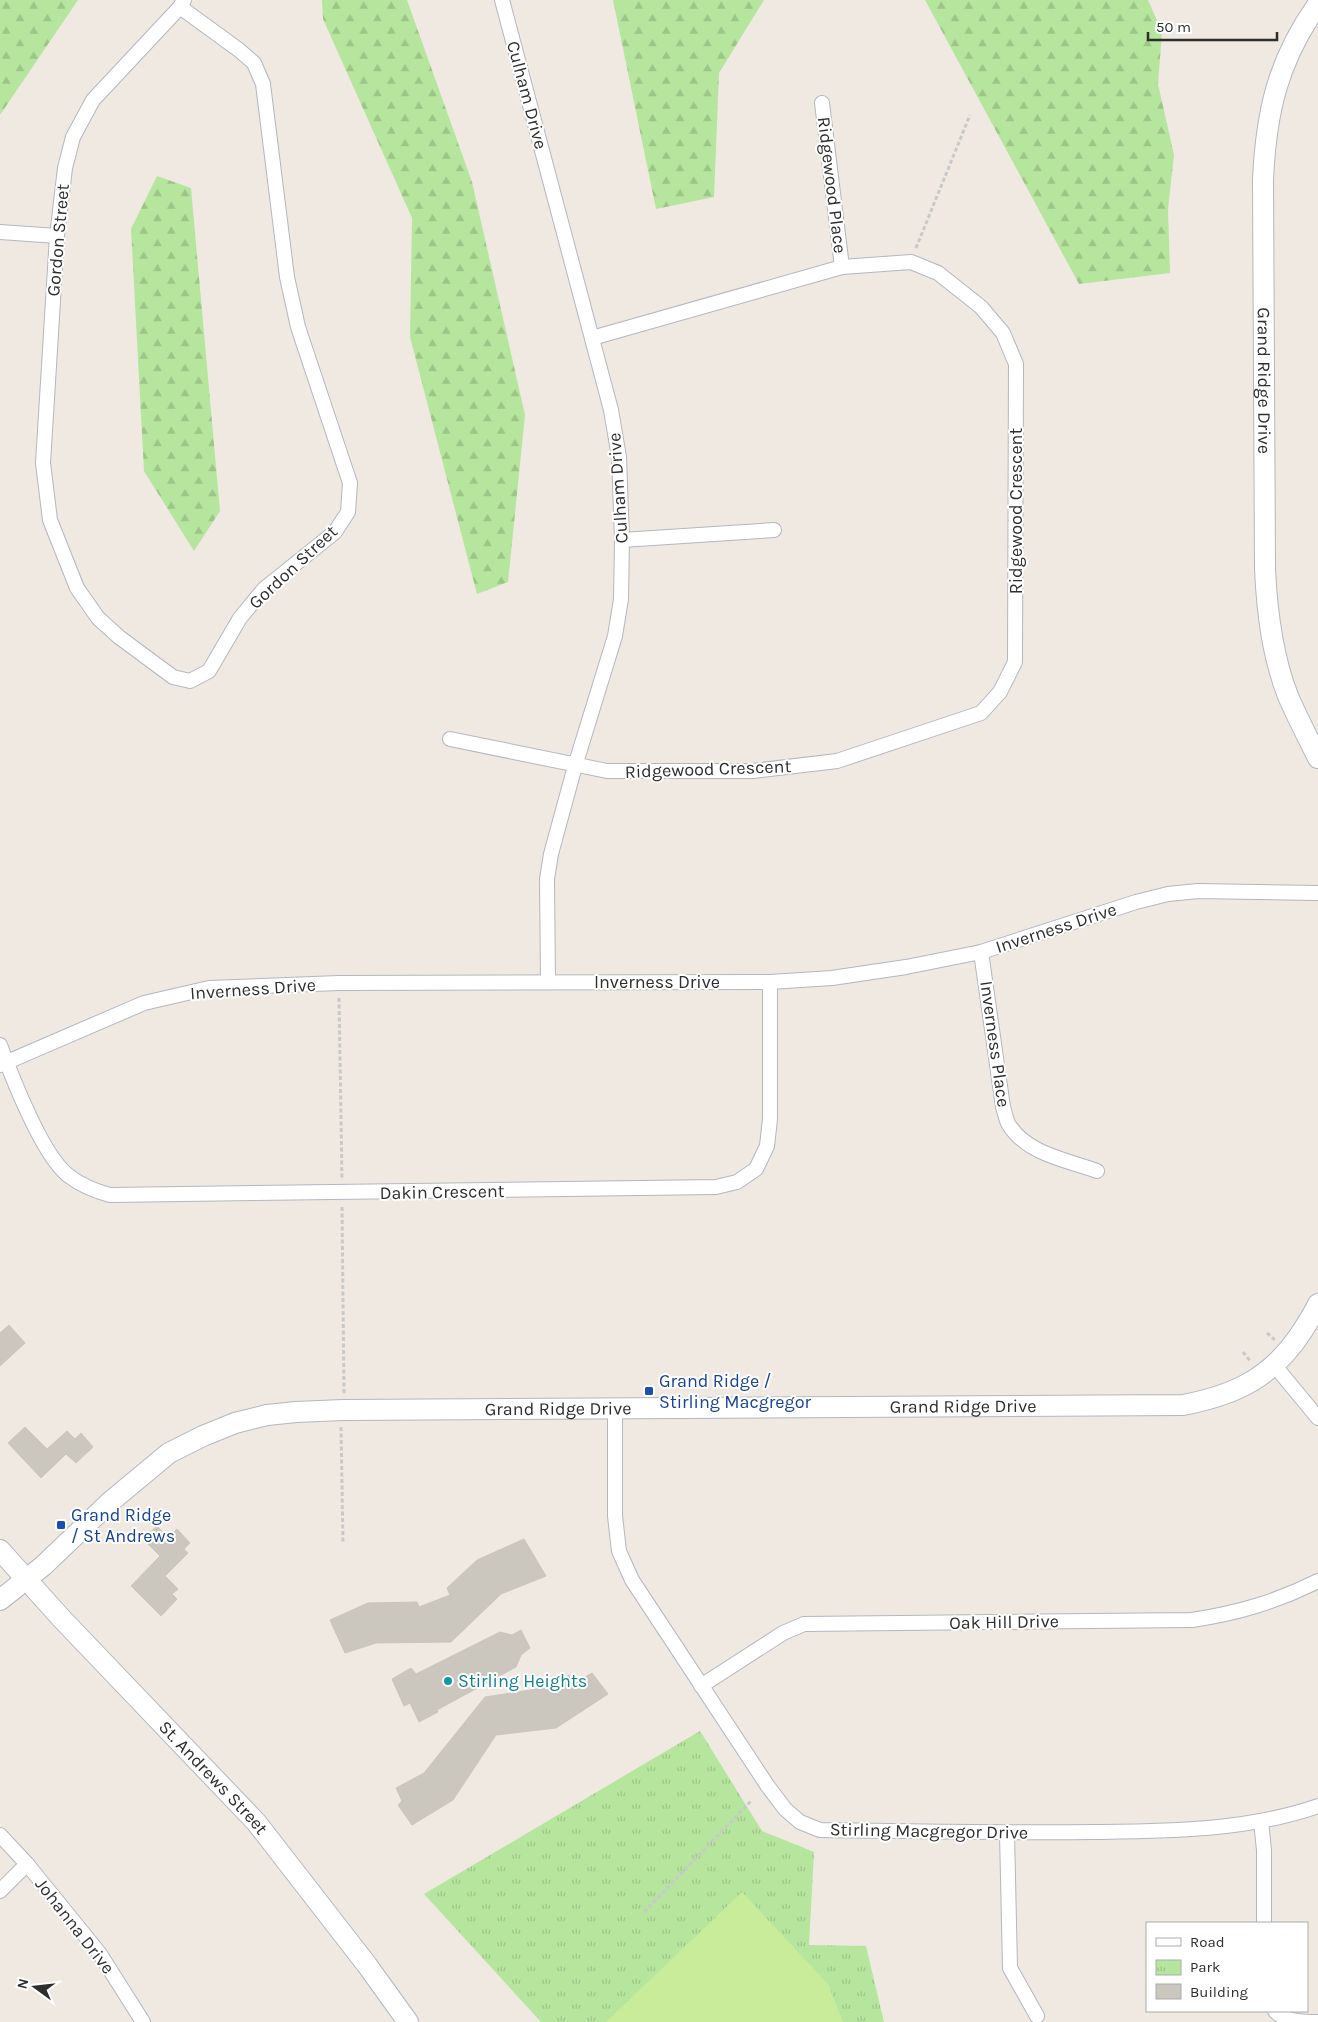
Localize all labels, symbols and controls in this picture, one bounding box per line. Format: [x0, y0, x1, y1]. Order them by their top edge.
scale bar [1148, 10, 1277, 42]
text: 50 m [1156, 18, 1191, 36]
street label: Culham Drive [502, 39, 552, 151]
street label: Ridgewood Place [813, 115, 851, 255]
street label: Gordon Street [42, 183, 74, 297]
street label: Grand Ridge Drive [1253, 307, 1275, 454]
street label: Ridgewood Crescent [1005, 428, 1027, 594]
street label: Culham Drive [603, 432, 633, 544]
street label: Gordon Street [244, 520, 342, 614]
street label: Ridgewood Crescent [624, 755, 792, 783]
street label: Inverness Drive [993, 898, 1119, 958]
street label: Inverness Drive [594, 971, 720, 993]
street label: Inverness Drive [189, 974, 317, 1004]
street label: Inverness Place [975, 979, 1015, 1109]
street label: Dakin Crescent [379, 1180, 505, 1204]
place label: Grand Ridge / Stirling Macgregor [659, 1370, 812, 1413]
marker: Grand Ridge / Stirling Macgregor [643, 1385, 655, 1397]
street label: Grand Ridge Drive [890, 1395, 1037, 1418]
street label: Grand Ridge Drive [485, 1397, 632, 1420]
place label: Grand Ridge / St Andrews [71, 1504, 175, 1547]
marker: Grand Ridge / St Andrews [55, 1519, 67, 1531]
street label: Oak Hill Drive [949, 1610, 1059, 1634]
place label: Stirling Heights [458, 1670, 587, 1692]
marker: Stirling Heights [442, 1675, 454, 1687]
street label: St. Andrews Street [154, 1716, 273, 1839]
street label: Stirling Macgregor Drive [830, 1818, 1028, 1844]
street label: Johanna Drive [31, 1874, 119, 1978]
legend [1146, 1922, 1308, 2012]
text: Road [1190, 1933, 1225, 1951]
text: Park [1190, 1958, 1220, 1976]
north arrow [10, 1962, 60, 2012]
text: N [13, 1977, 32, 1991]
text: Building [1190, 1983, 1248, 2001]

